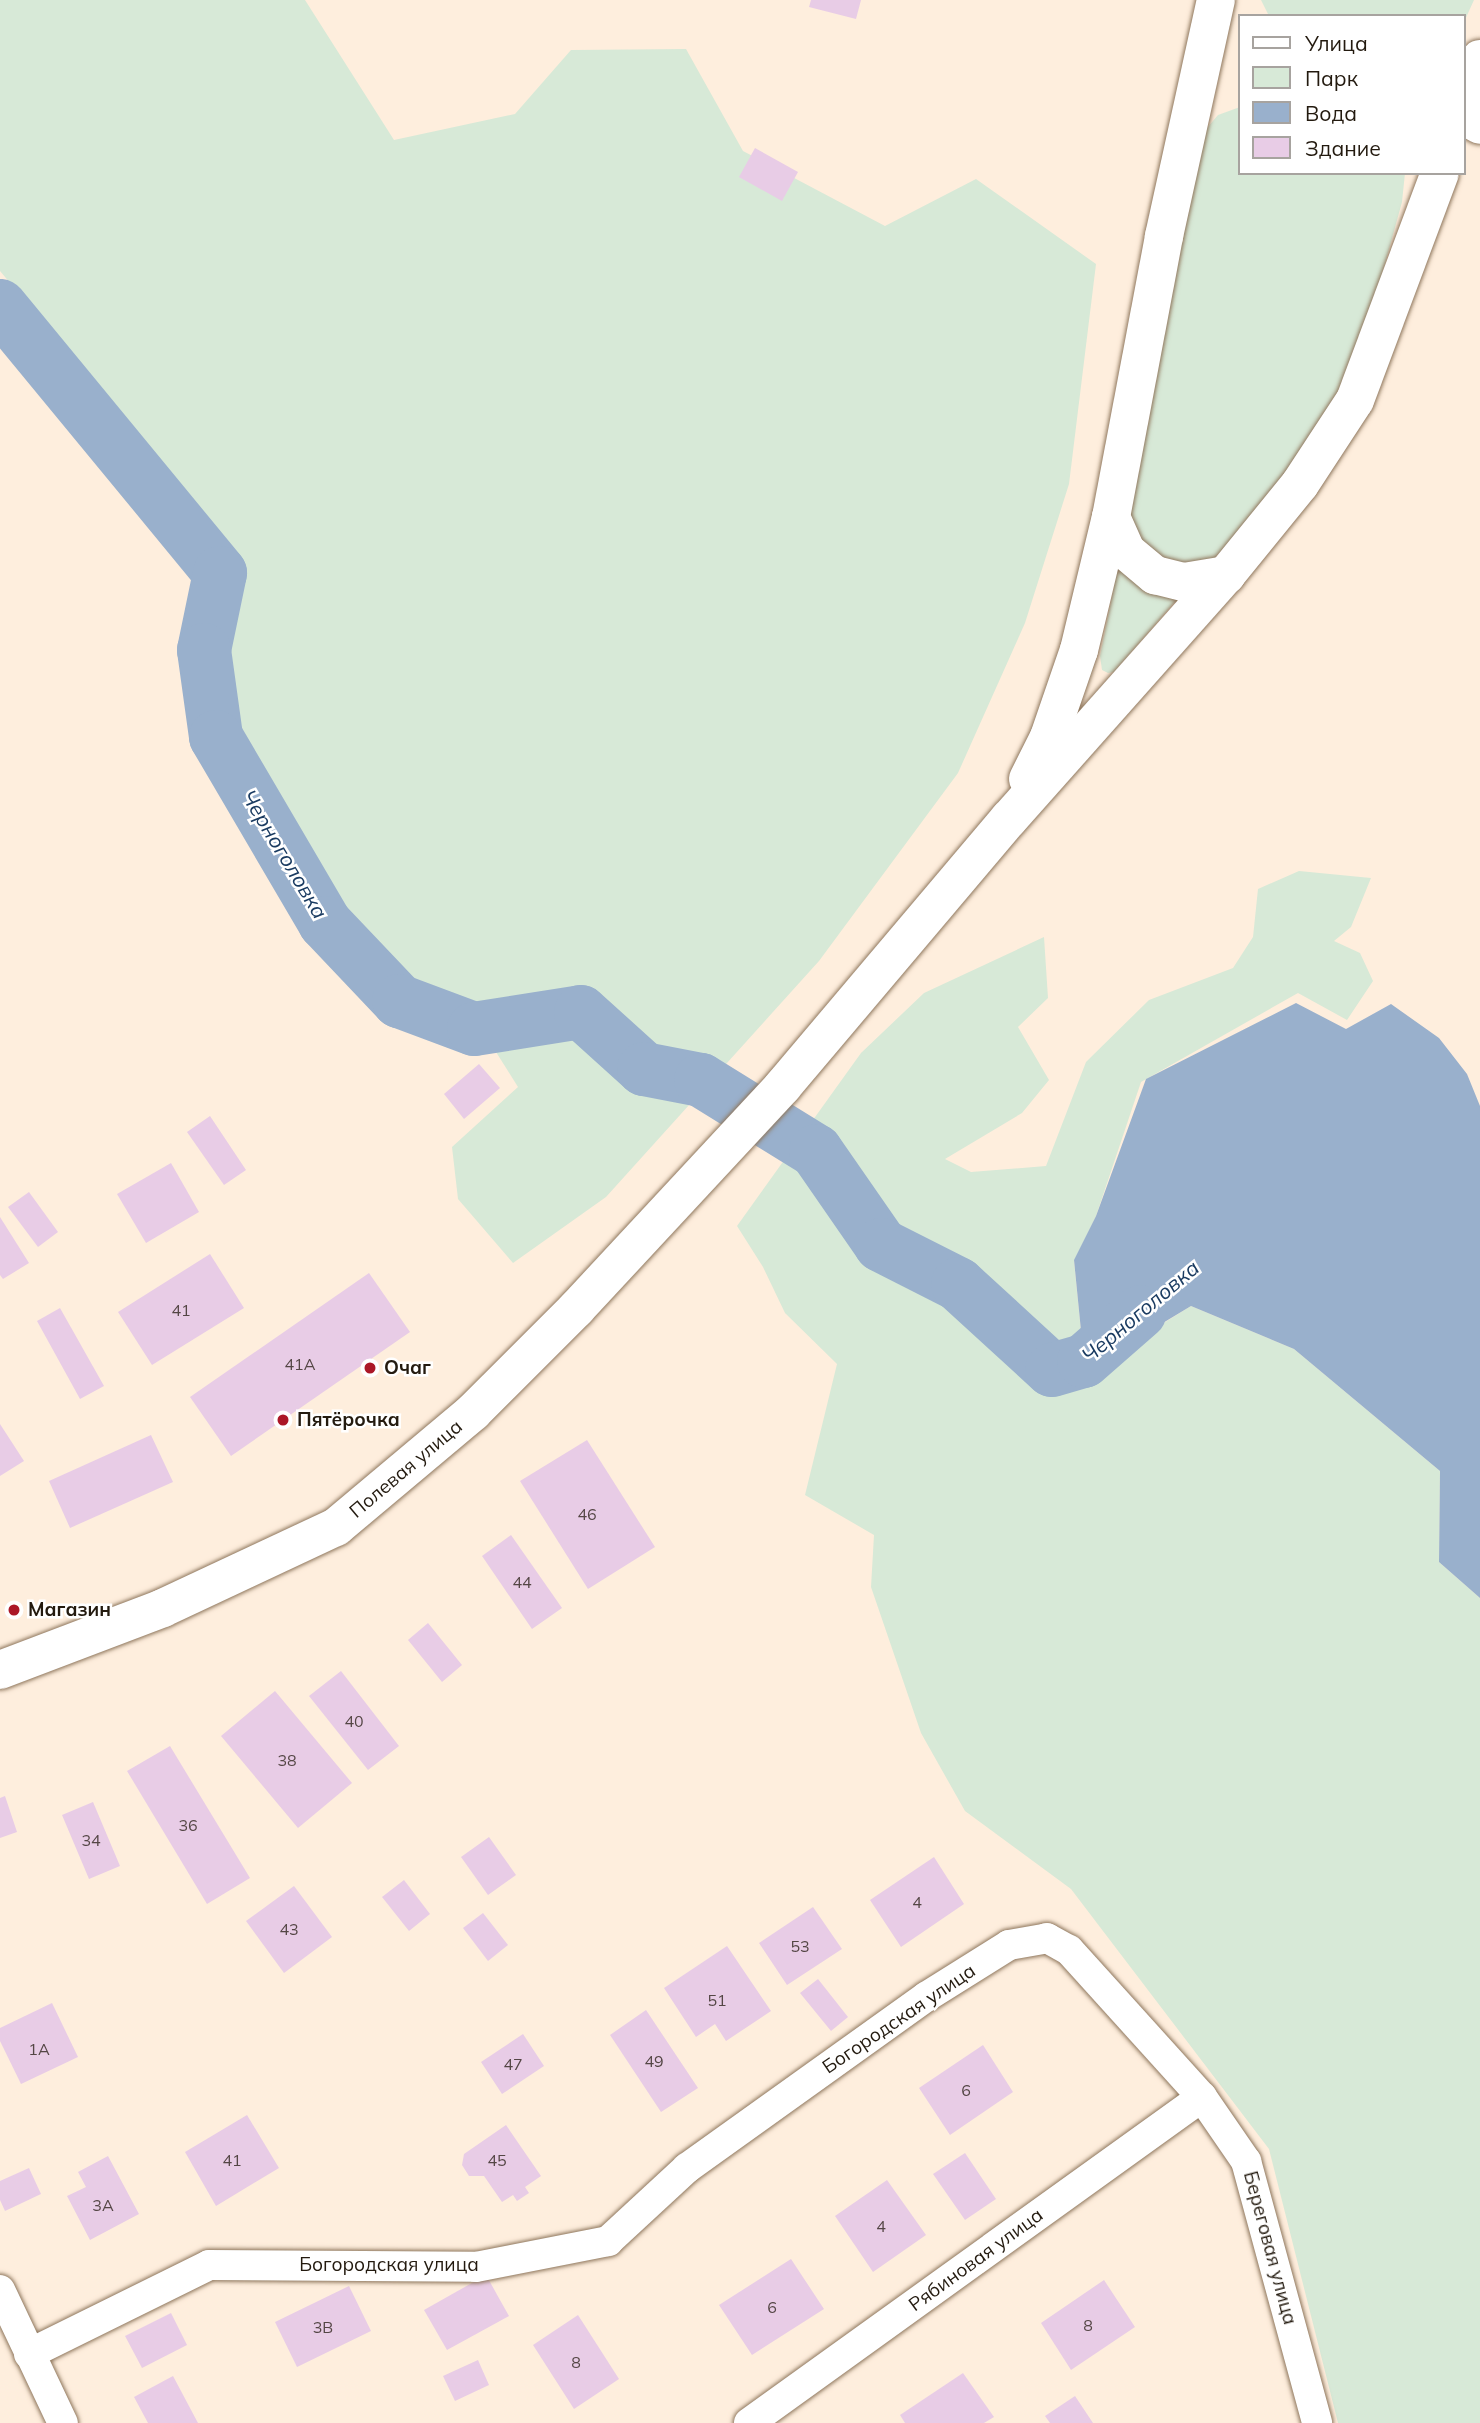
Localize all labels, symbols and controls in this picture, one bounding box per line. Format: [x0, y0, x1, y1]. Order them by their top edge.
legend [1238, 14, 1466, 175]
text: Улица [1305, 30, 1368, 56]
text: Парк [1305, 65, 1358, 91]
text: Вода [1305, 100, 1357, 126]
text: Здание [1305, 135, 1381, 161]
water label: Черноголовка [237, 785, 333, 923]
water label: Черноголовка [1076, 1255, 1204, 1367]
house number: 41 [171, 1300, 191, 1320]
house number: 41А [285, 1354, 315, 1374]
place label: Очаг [384, 1357, 431, 1379]
marker: Очаг [362, 1360, 378, 1376]
place label: Пятёрочка [297, 1409, 400, 1431]
marker: Пятёрочка [275, 1412, 291, 1428]
street label: Полевая улица [345, 1415, 467, 1523]
house number: 46 [577, 1504, 597, 1524]
house number: 44 [512, 1572, 532, 1592]
place label: Магазин [28, 1599, 111, 1621]
marker: Магазин [6, 1602, 22, 1618]
house number: 40 [344, 1711, 364, 1731]
house number: 38 [277, 1750, 297, 1770]
house number: 36 [178, 1815, 198, 1835]
house number: 34 [81, 1830, 101, 1850]
house number: 4 [912, 1892, 922, 1912]
house number: 43 [279, 1919, 299, 1939]
house number: 53 [790, 1936, 810, 1956]
street label: Богородская улица [818, 1959, 980, 2079]
house number: 51 [707, 1990, 727, 2010]
house number: 1А [28, 2039, 50, 2059]
house number: 49 [644, 2051, 664, 2071]
house number: 47 [503, 2054, 523, 2074]
house number: 6 [961, 2080, 971, 2100]
house number: 41 [222, 2150, 242, 2170]
house number: 45 [487, 2150, 507, 2170]
street label: Береговая улица [1239, 2169, 1301, 2327]
house number: 3А [92, 2195, 114, 2215]
street label: Рябиновая улица [904, 2204, 1048, 2316]
house number: 4 [876, 2216, 886, 2236]
street label: Богородская улица [299, 2254, 479, 2276]
house number: 6 [767, 2297, 777, 2317]
house number: 8 [1083, 2315, 1093, 2335]
house number: 3В [313, 2317, 333, 2337]
house number: 8 [571, 2352, 581, 2372]

